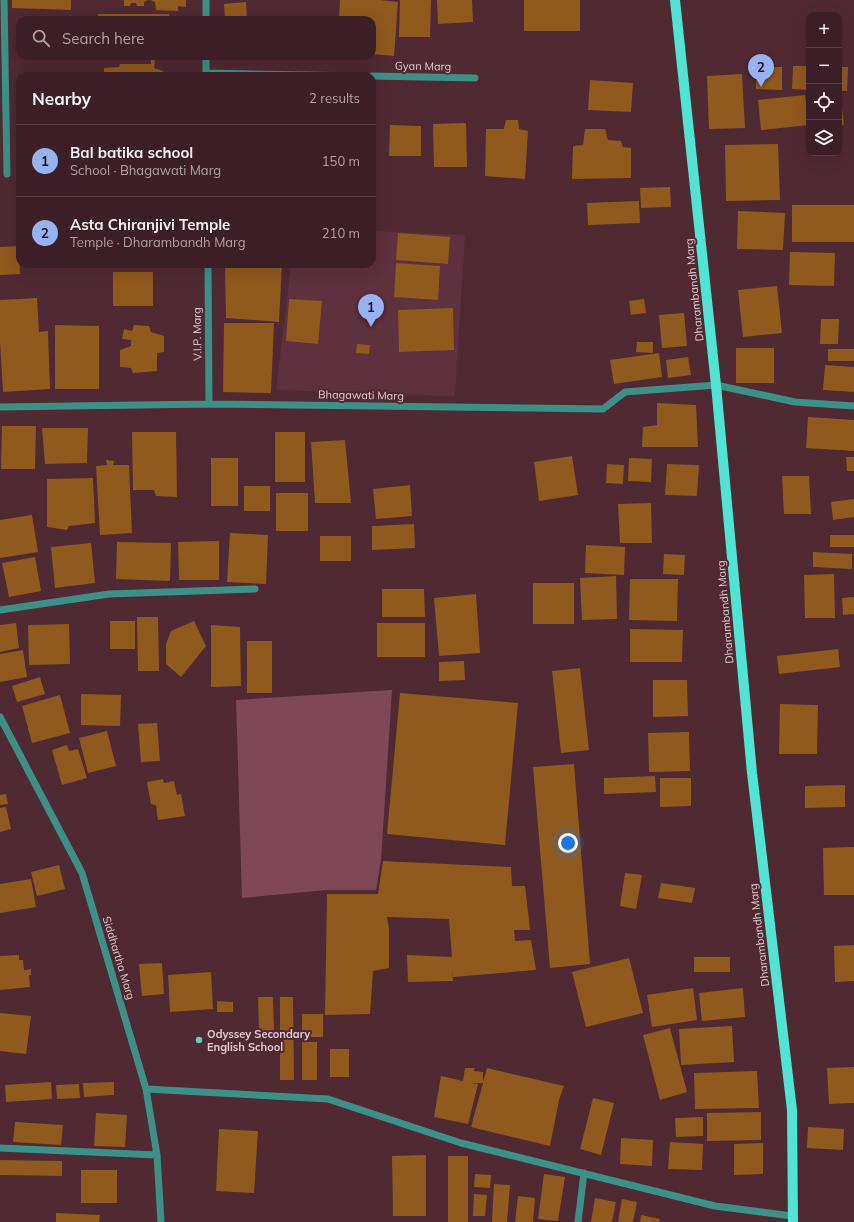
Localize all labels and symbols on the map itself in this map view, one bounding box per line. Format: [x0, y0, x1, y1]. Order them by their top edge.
pin: 2 [748, 54, 774, 87]
street label: Gyan Marg [395, 59, 451, 73]
street label: Dharambandh Marg [682, 238, 706, 342]
pin: 1 [358, 294, 384, 327]
street label: V.I.P. Marg [190, 307, 204, 361]
street label: Bhagawati Marg [318, 387, 404, 403]
street label: Dharambandh Marg [714, 560, 736, 664]
your location [558, 833, 578, 853]
street label: Dharambandh Marg [746, 883, 772, 987]
street label: Siddhartha Marg [100, 915, 138, 1001]
place label: Odyssey Secondary English School [207, 1027, 310, 1054]
marker: Odyssey Secondary English School [194, 1035, 204, 1045]

